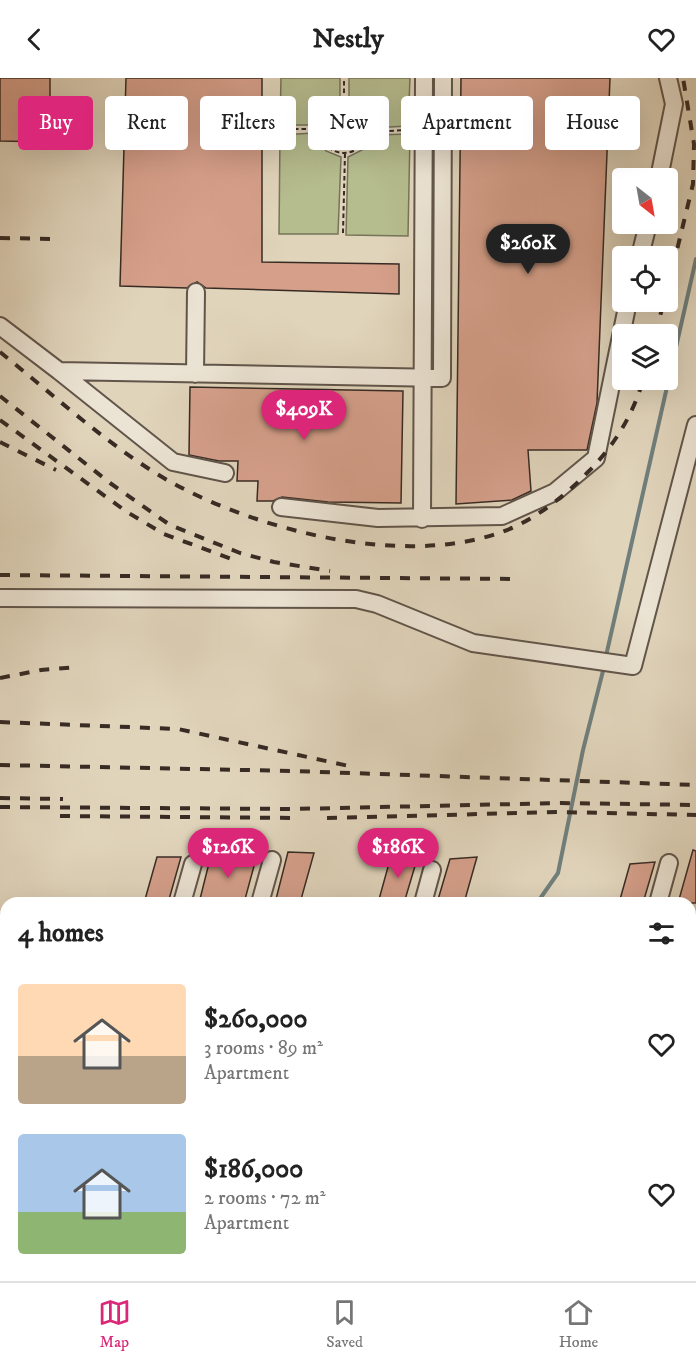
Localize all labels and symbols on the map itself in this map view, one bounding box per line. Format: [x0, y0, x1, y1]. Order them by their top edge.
north arrow [612, 168, 678, 234]
pin: $260K [486, 224, 570, 275]
pin: $409K [262, 390, 346, 441]
pin: $126K [186, 828, 270, 879]
pin: $186K [356, 828, 440, 879]

